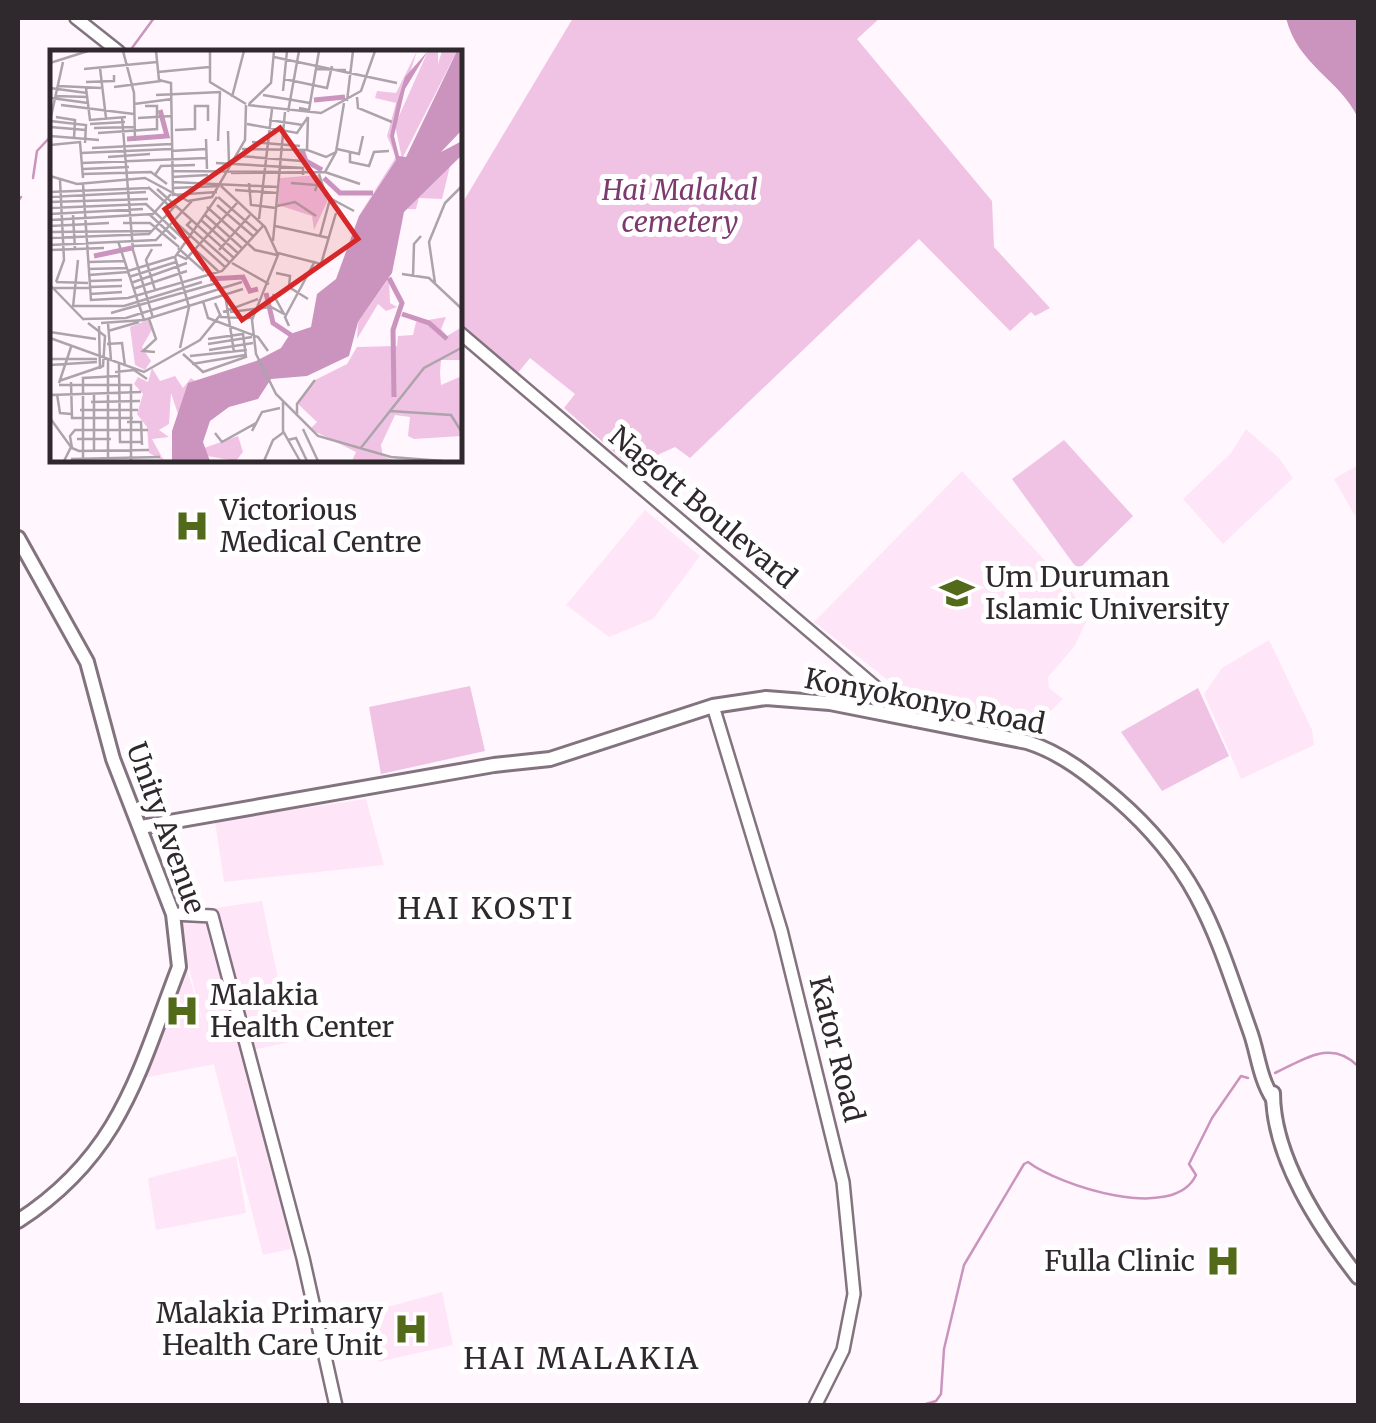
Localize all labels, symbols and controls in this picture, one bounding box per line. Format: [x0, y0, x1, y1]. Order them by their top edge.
inset map [50, 50, 462, 462]
park label: Hai Malakal cemetery [601, 172, 758, 240]
street label: Nagott Boulevard [602, 418, 804, 596]
place label: Victorious Medical Centre [219, 492, 421, 560]
hospital icon: Victorious Medical Centre [173, 507, 211, 545]
place label: Um Duruman Islamic University [985, 559, 1230, 627]
school or university icon: Um Duruman Islamic University [938, 574, 976, 612]
street label: Konyokonyo Road [802, 660, 1048, 742]
street label: Unity Avenue [118, 737, 214, 919]
district label: HAI KOSTI [397, 889, 575, 927]
street label: Kator Road [802, 973, 872, 1126]
place label: Malakia Health Center [210, 977, 394, 1045]
hospital icon: Malakia Health Center [163, 992, 201, 1030]
hospital icon: Fulla Clinic [1204, 1242, 1242, 1280]
place label: Fulla Clinic [1044, 1243, 1195, 1279]
place label: Malakia Primary Health Care Unit [156, 1295, 384, 1363]
hospital icon: Malakia Primary Health Care Unit [392, 1310, 430, 1348]
district label: HAI MALAKIA [463, 1339, 701, 1377]

